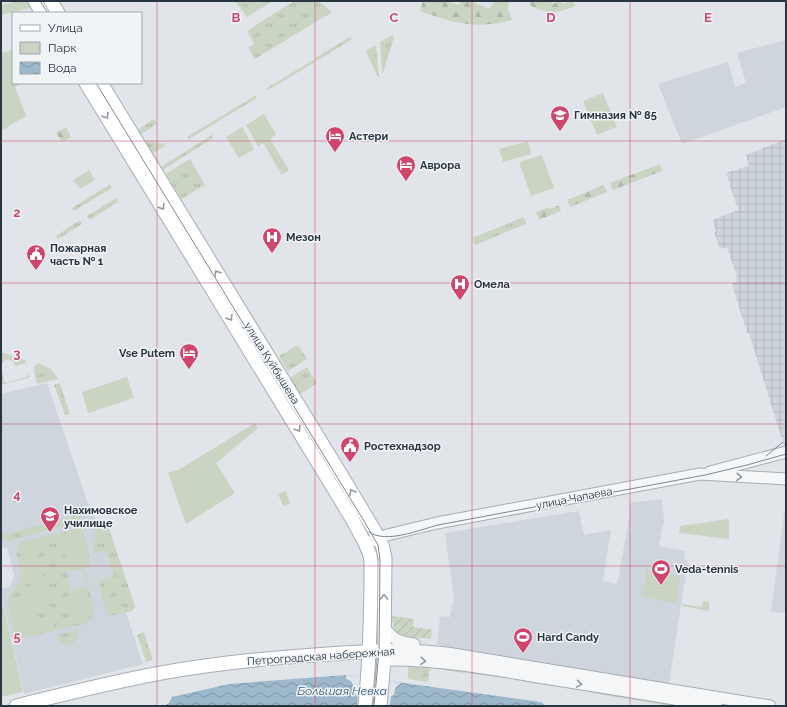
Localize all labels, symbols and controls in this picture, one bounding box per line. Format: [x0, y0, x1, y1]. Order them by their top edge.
text: B [232, 10, 241, 25]
text: C [390, 10, 399, 25]
text: D [546, 10, 556, 25]
text: E [704, 10, 712, 25]
legend [12, 12, 142, 84]
text: Улица [48, 21, 83, 35]
text: Парк [48, 41, 77, 55]
text: Вода [48, 61, 77, 75]
school or university icon: Гимназия № 85 [549, 104, 571, 132]
place label: Гимназия № 85 [574, 109, 657, 122]
one-way arrow [101, 112, 109, 119]
hotel icon: Астери [324, 125, 346, 153]
place label: Астери [349, 130, 388, 143]
hotel icon: Аврора [395, 154, 417, 182]
place label: Аврора [420, 159, 461, 172]
one-way arrow [157, 203, 165, 210]
text: 2 [13, 205, 21, 220]
hospital icon: Мезон [261, 226, 283, 254]
place label: Мезон [286, 231, 321, 244]
place label: Пожарная часть № 1 [50, 242, 106, 268]
public building icon: Пожарная часть № 1 [25, 243, 47, 271]
one-way arrow [215, 270, 222, 277]
hospital icon: Омела [449, 273, 471, 301]
place label: Омела [474, 278, 510, 291]
one-way arrow [225, 314, 232, 321]
street label: улица Куйбышева [241, 320, 302, 407]
hotel icon: Vse Putem [178, 342, 200, 370]
text: 3 [13, 346, 21, 361]
place label: Vse Putem [119, 347, 175, 360]
one-way arrow [293, 425, 300, 432]
public building icon: Ростехнадзор [339, 435, 361, 463]
place label: Ростехнадзор [364, 440, 441, 453]
one-way arrow [736, 473, 742, 482]
street label: улица Чапаева [535, 485, 613, 512]
text: 4 [13, 487, 21, 502]
one-way arrow [349, 489, 356, 496]
place label: Нахимовское училище [64, 504, 138, 530]
school or university icon: Нахимовское училище [39, 505, 61, 533]
sports icon: Veda-tennis [650, 558, 672, 586]
place label: Veda-tennis [675, 563, 739, 576]
one-way arrow [380, 594, 388, 600]
sports icon: Hard Candy [512, 626, 534, 654]
text: 5 [13, 629, 21, 644]
place label: Hard Candy [537, 631, 599, 644]
street label: Петроградская набережная [247, 645, 395, 668]
one-way arrow [420, 656, 426, 665]
one-way arrow [576, 679, 582, 687]
water label: Большая Невка [297, 684, 387, 698]

